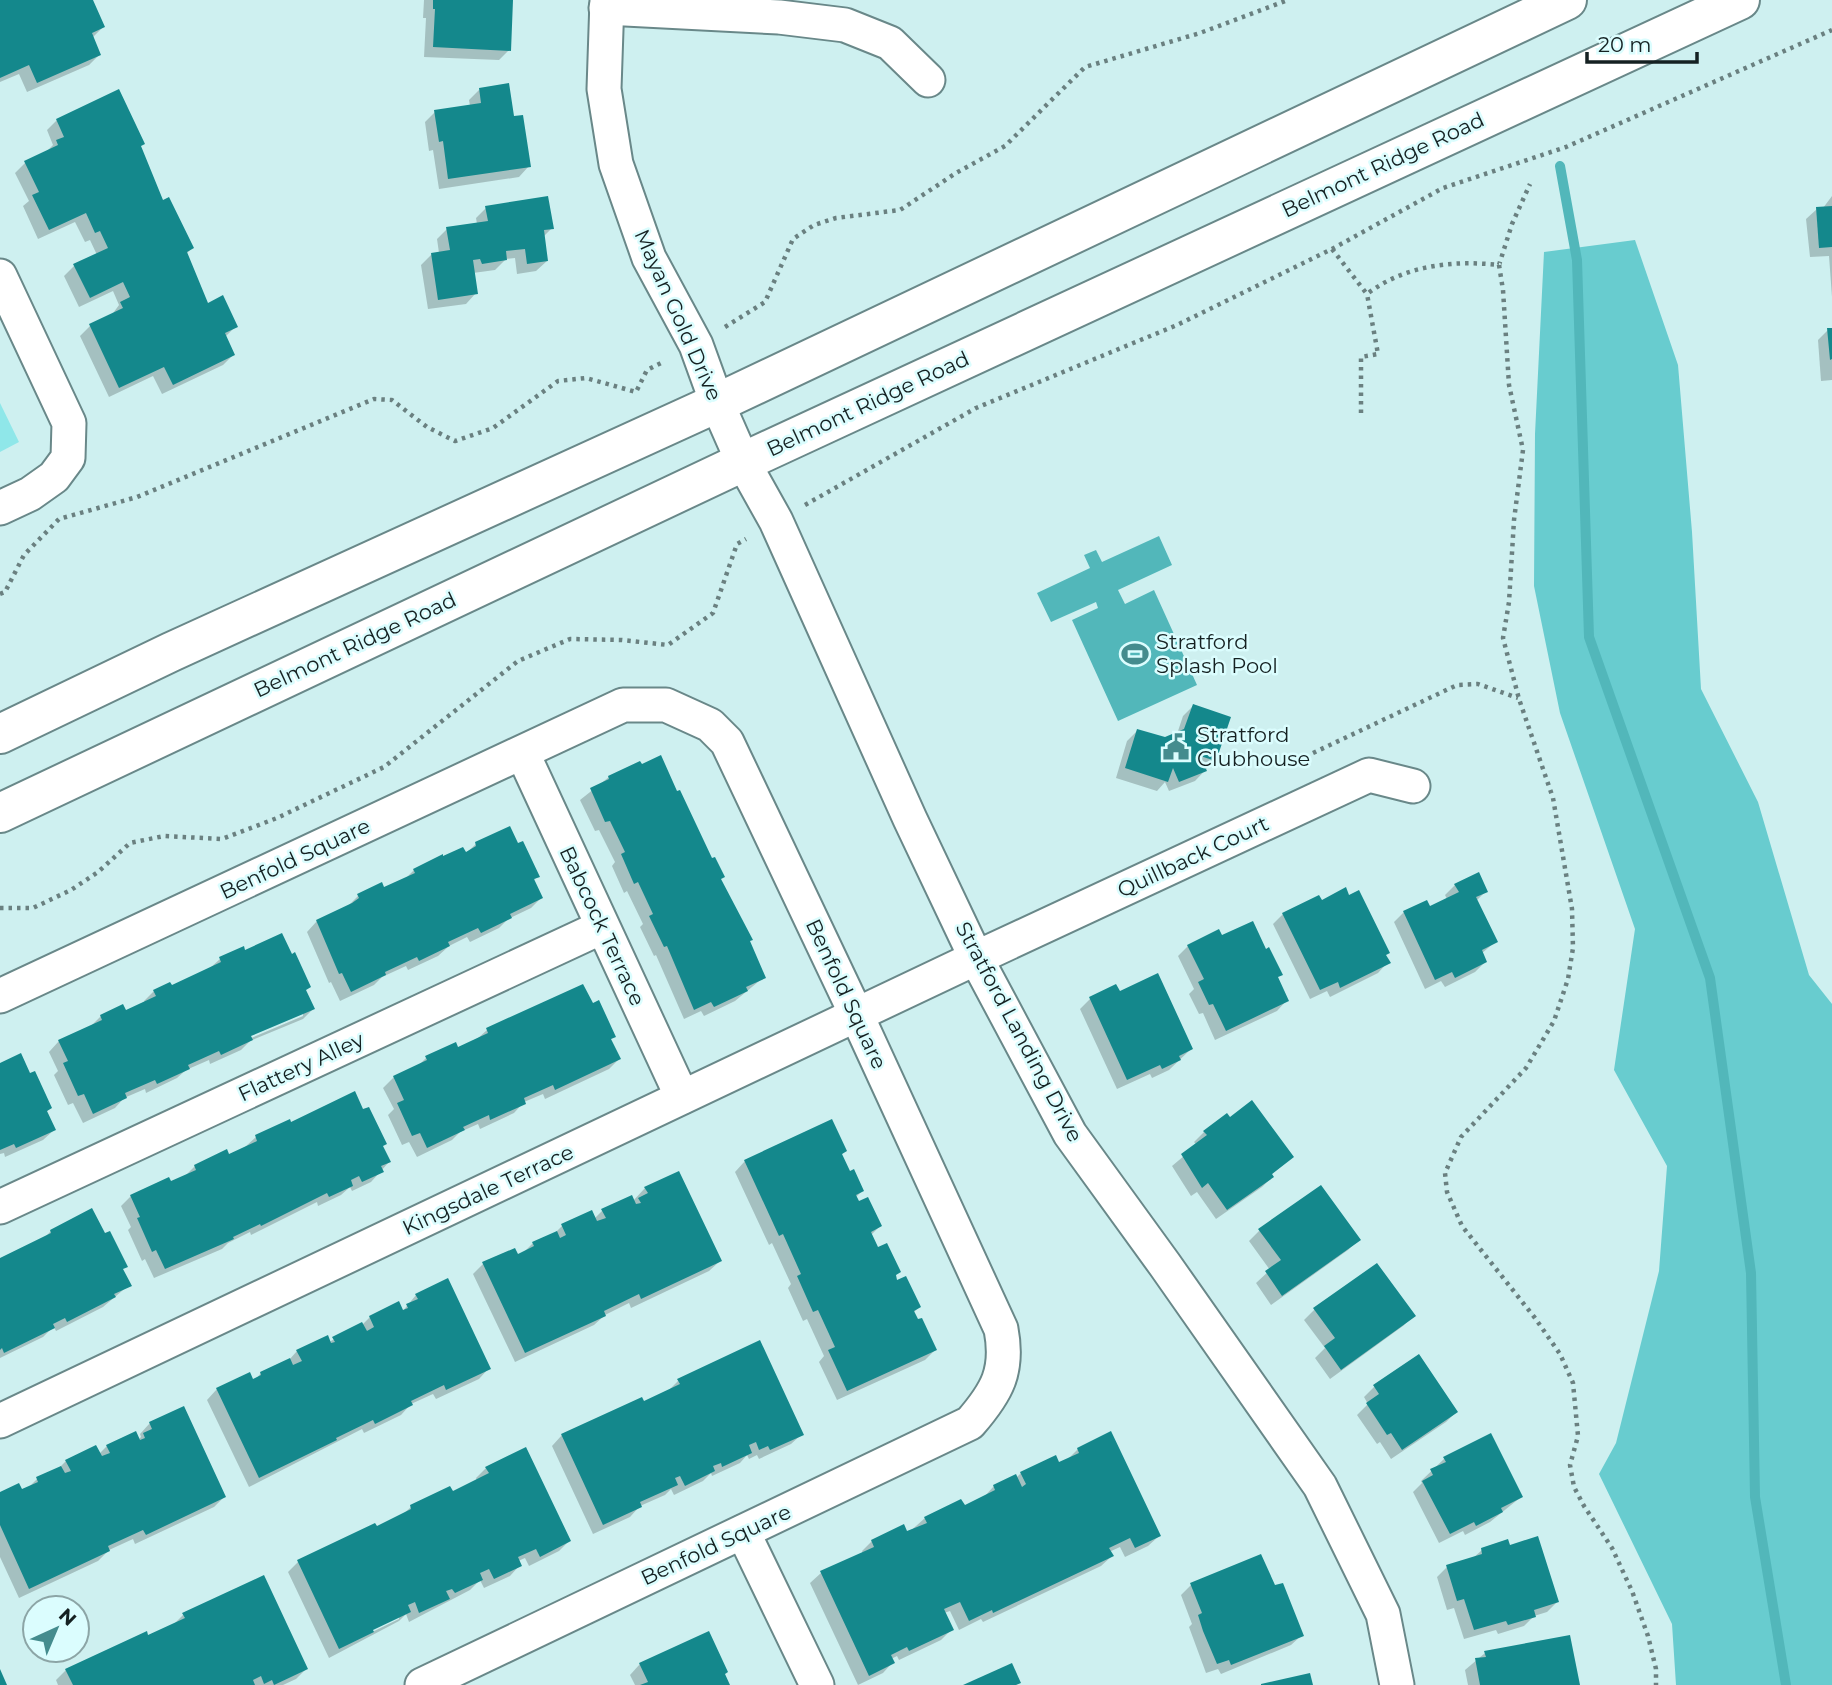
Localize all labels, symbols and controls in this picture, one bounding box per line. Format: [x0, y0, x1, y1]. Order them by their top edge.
scale bar [1587, 21, 1697, 65]
text: 20 m [1598, 32, 1652, 57]
street label: Belmont Ridge Road [1278, 107, 1488, 222]
street label: Mayan Gold Drive [629, 225, 727, 404]
street label: Belmont Ridge Road [763, 346, 973, 461]
street label: Belmont Ridge Road [250, 587, 460, 702]
place label: Stratford Splash Pool [1156, 629, 1278, 678]
sports icon: Stratford Splash Pool [1120, 639, 1150, 669]
place label: Stratford Clubhouse [1197, 722, 1310, 771]
public building icon: Stratford Clubhouse [1161, 732, 1191, 762]
street label: Quillback Court [1113, 811, 1272, 903]
street label: Benfold Square [216, 813, 374, 904]
street label: Babcock Terrace [555, 842, 650, 1010]
street label: Benfold Square [801, 915, 892, 1073]
street label: Stratford Landing Drive [951, 917, 1088, 1146]
street label: Flattery Alley [234, 1026, 368, 1107]
street label: Kingsdale Terrace [398, 1139, 577, 1240]
street label: Benfold Square [637, 1499, 795, 1590]
north arrow [21, 1594, 91, 1664]
text: N [54, 1604, 81, 1631]

